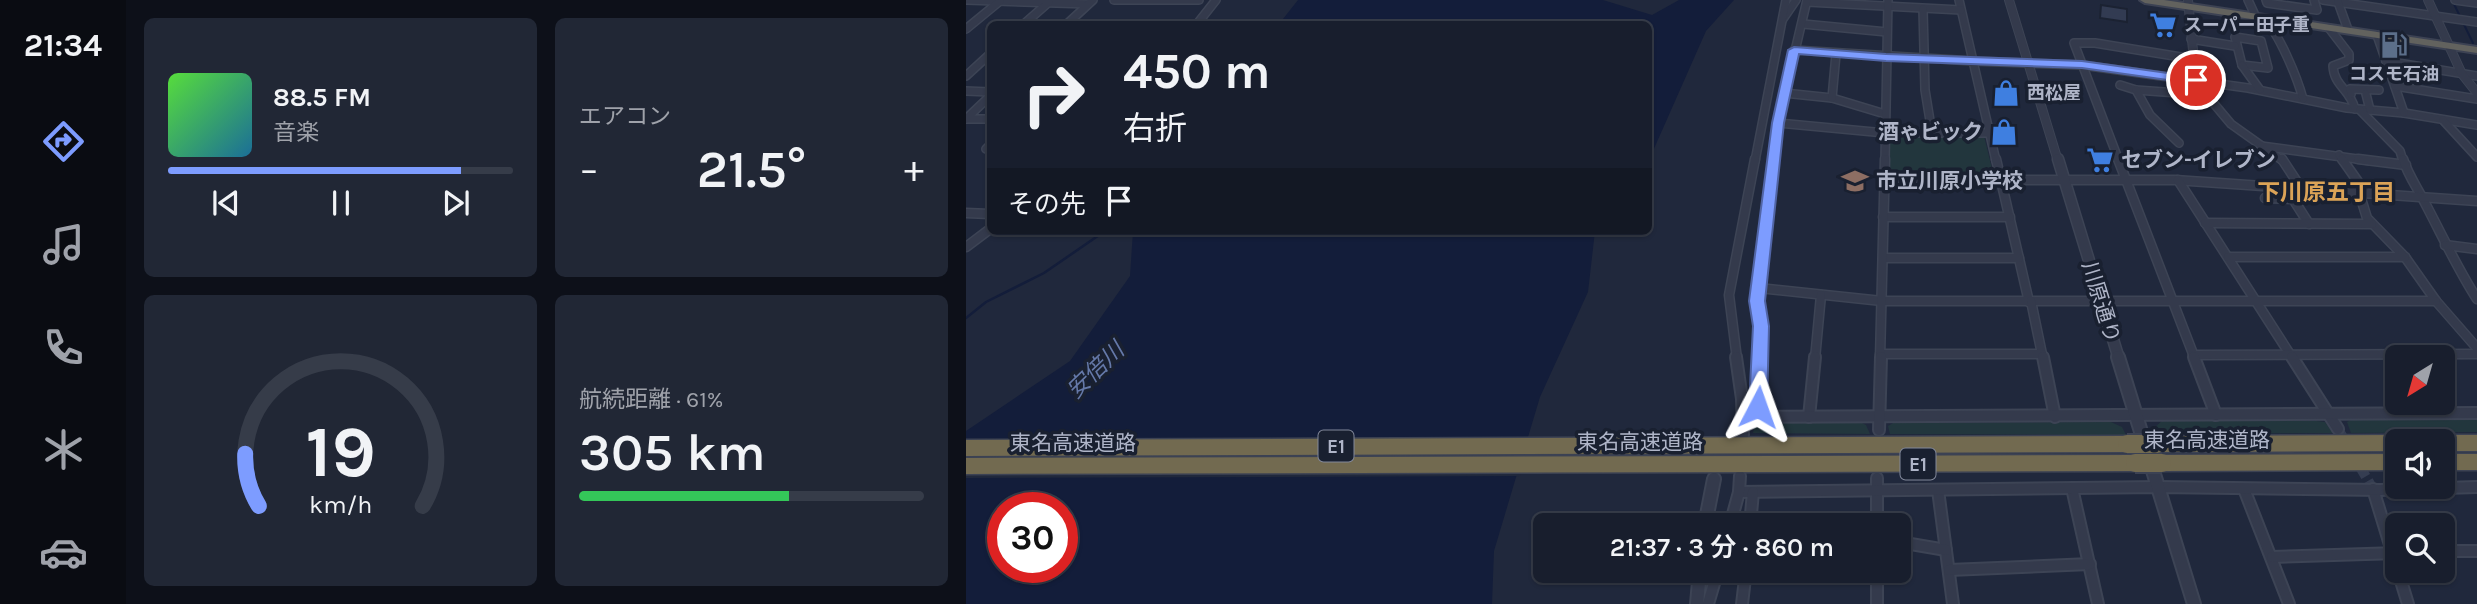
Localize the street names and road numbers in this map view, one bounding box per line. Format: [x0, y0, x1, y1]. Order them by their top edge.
street label: 川原通り [2077, 258, 2125, 346]
street label: 東名高速道路 [2144, 428, 2270, 452]
road number: E1 [1318, 430, 1354, 462]
street label: 東名高速道路 [1577, 430, 1703, 454]
street label: 東名高速道路 [1010, 431, 1136, 455]
road number: E1 [1900, 449, 1936, 480]

